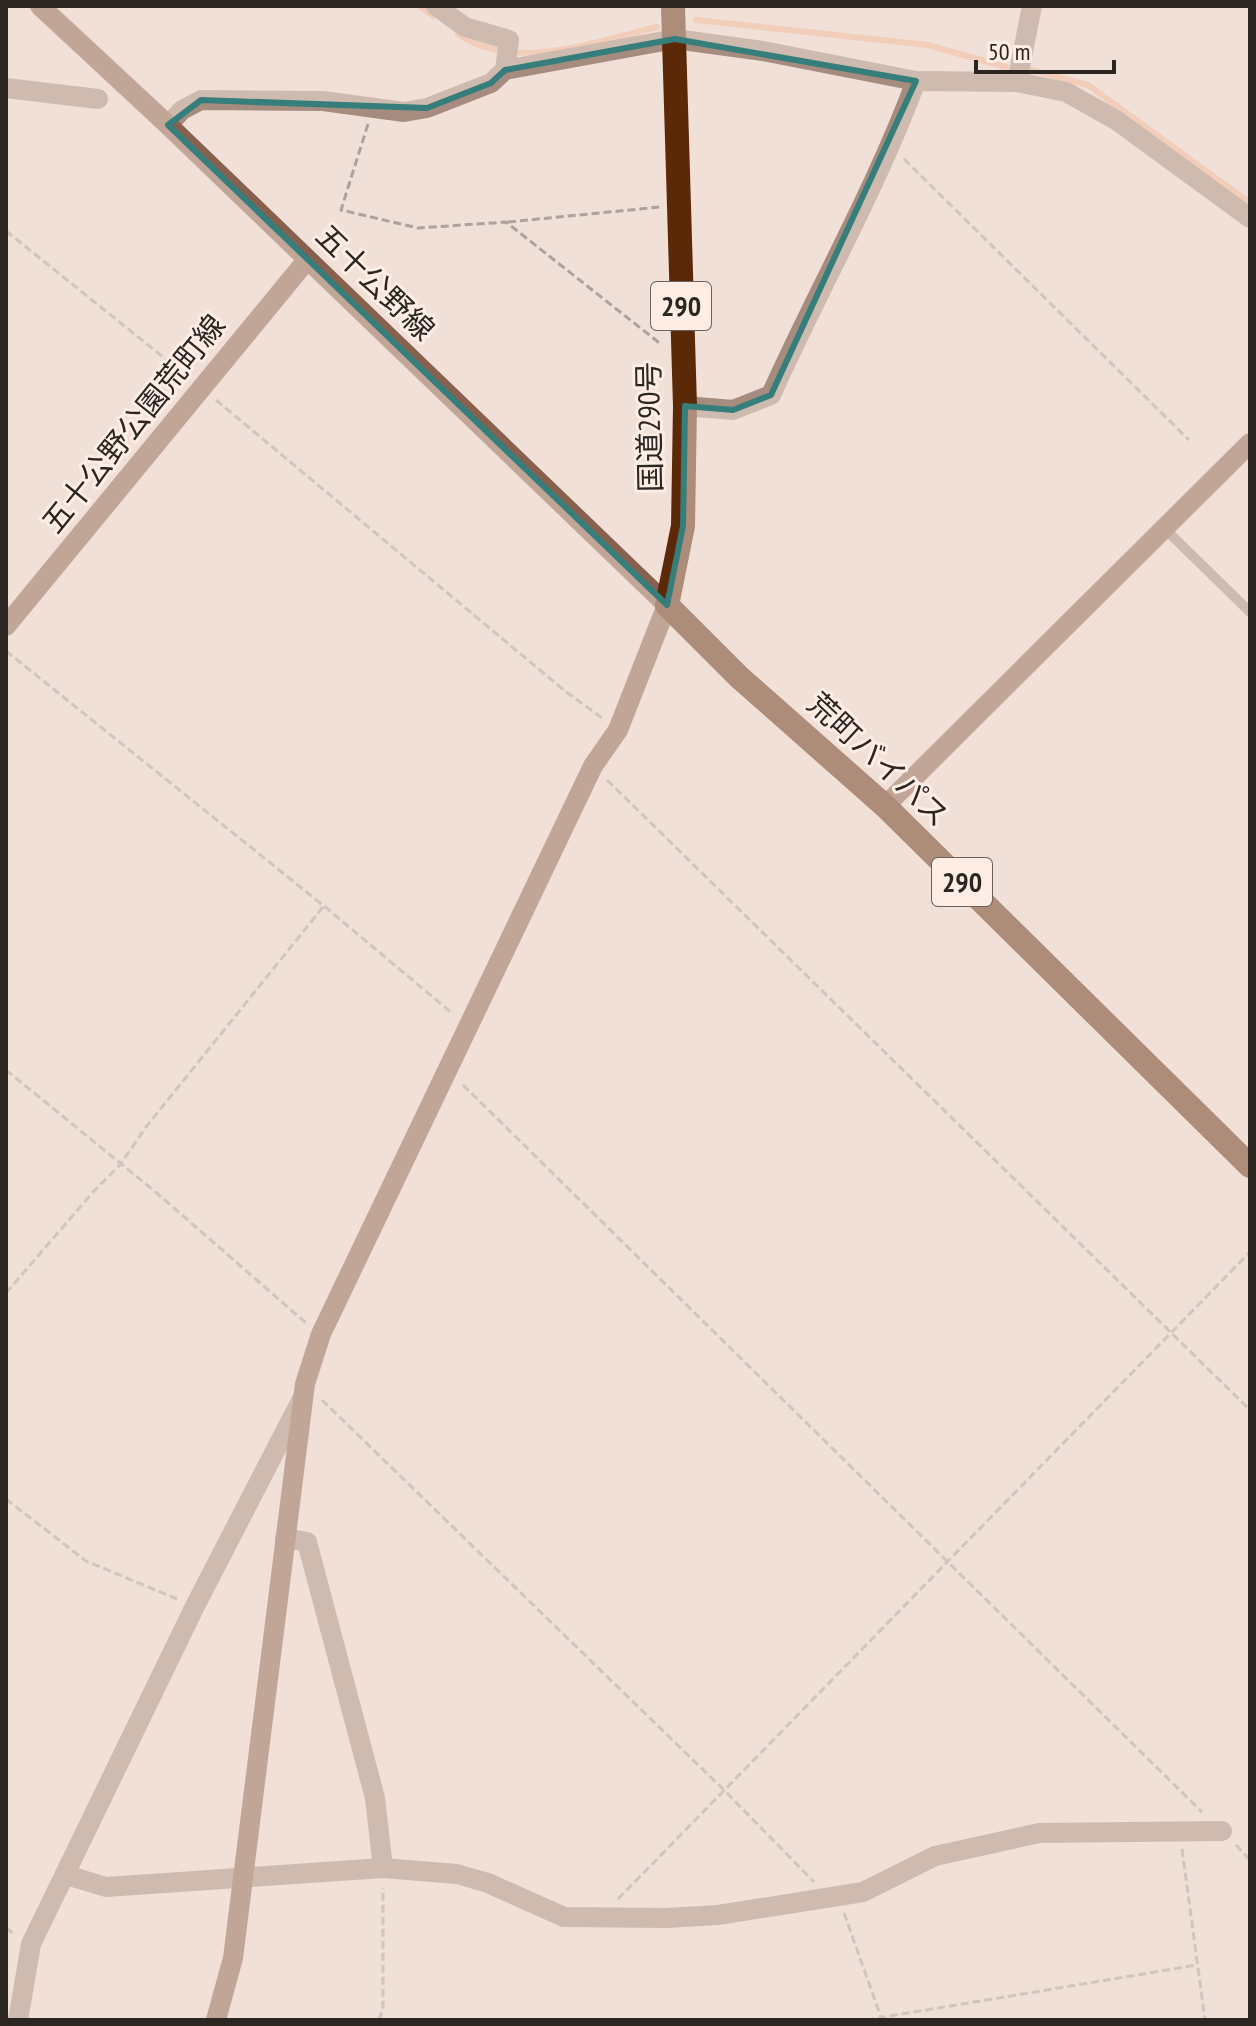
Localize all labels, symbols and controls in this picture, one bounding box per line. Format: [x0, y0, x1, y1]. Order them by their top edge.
scale bar [976, 24, 1114, 74]
text: 50 m [988, 36, 1030, 67]
street label: 五十公野線 [309, 216, 444, 348]
road number: 290 [651, 282, 711, 330]
street label: 五十公野公園荒町線 [33, 306, 233, 540]
street label: 国道290号 [628, 361, 669, 493]
street label: 荒町バイパス [800, 683, 958, 834]
road number: 290 [932, 858, 992, 906]

